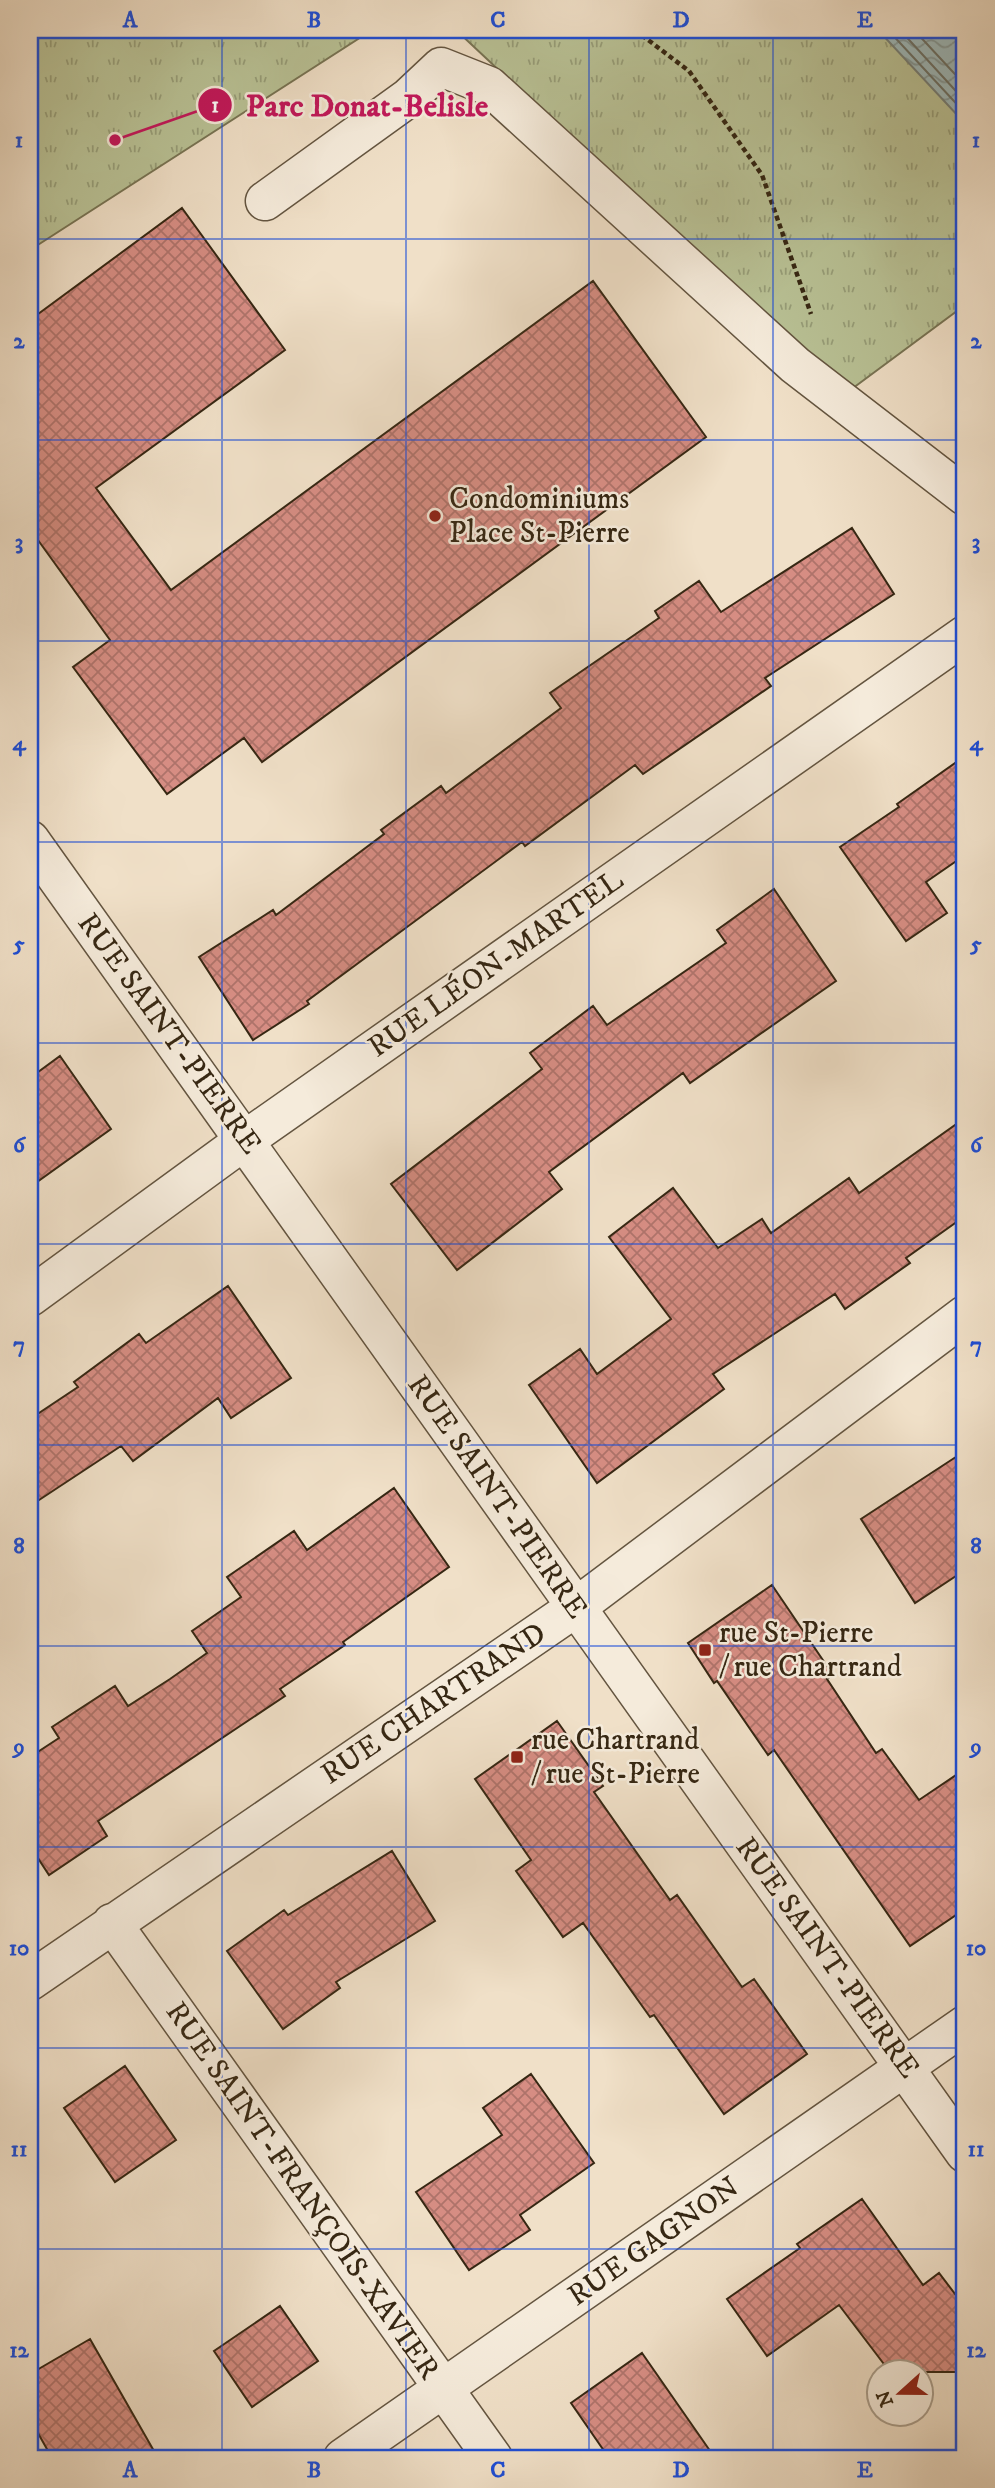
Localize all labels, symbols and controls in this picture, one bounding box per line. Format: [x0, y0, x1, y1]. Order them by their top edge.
text: A [122, 6, 139, 35]
text: B [307, 6, 321, 35]
text: C [490, 6, 506, 35]
text: D [672, 6, 690, 35]
text: E [857, 6, 873, 35]
callout: Parc Donat-Belisle [197, 78, 502, 131]
text: Parc Donat-Belisle [246, 87, 488, 127]
text: 1 [211, 93, 219, 119]
text: 1 [15, 126, 23, 155]
text: 1 [972, 126, 980, 155]
text: 2 [13, 327, 25, 356]
text: 2 [970, 327, 982, 356]
place label: Condominiums Place St-Pierre [449, 481, 630, 552]
marker: Condominiums Place St-Pierre [427, 508, 443, 524]
text: 3 [15, 528, 23, 557]
text: 3 [972, 528, 980, 557]
text: 4 [12, 729, 27, 758]
text: 4 [969, 729, 984, 758]
street label: RUE LÉON-MARTEL [361, 861, 631, 1066]
street label: RUE SAINT-PIERRE [69, 906, 269, 1162]
text: 5 [12, 930, 25, 959]
text: 5 [969, 930, 982, 959]
text: 6 [13, 1131, 27, 1160]
text: 6 [970, 1131, 984, 1160]
text: 7 [13, 1331, 25, 1360]
text: 7 [970, 1331, 982, 1360]
street label: RUE SAINT-PIERRE [399, 1368, 595, 1626]
text: 8 [13, 1532, 25, 1561]
text: 8 [970, 1532, 982, 1561]
street label: RUE CHARTRAND [315, 1615, 553, 1793]
place label: rue St-Pierre / rue Chartrand [719, 1615, 902, 1686]
marker: rue St-Pierre / rue Chartrand [697, 1642, 713, 1658]
place label: rue Chartrand / rue St-Pierre [531, 1722, 700, 1793]
text: 9 [11, 1733, 25, 1762]
text: 9 [968, 1733, 982, 1762]
marker: rue Chartrand / rue St-Pierre [509, 1749, 525, 1765]
street label: RUE SAINT-PIERRE [727, 1830, 927, 2086]
text: 10 [9, 1934, 29, 1963]
text: 10 [966, 1934, 986, 1963]
street label: RUE SAINT-FRANÇOIS-XAVIER [157, 1995, 447, 2387]
text: 11 [11, 2135, 27, 2164]
text: 11 [968, 2135, 984, 2164]
street label: RUE GAGNON [561, 2169, 747, 2315]
text: 12 [9, 2336, 30, 2365]
text: 12 [966, 2336, 987, 2365]
north arrow [866, 2358, 936, 2428]
text: N [872, 2387, 899, 2410]
text: A [122, 2456, 139, 2485]
text: B [307, 2456, 321, 2485]
text: C [490, 2456, 506, 2485]
text: D [672, 2456, 690, 2485]
text: E [857, 2456, 873, 2485]

